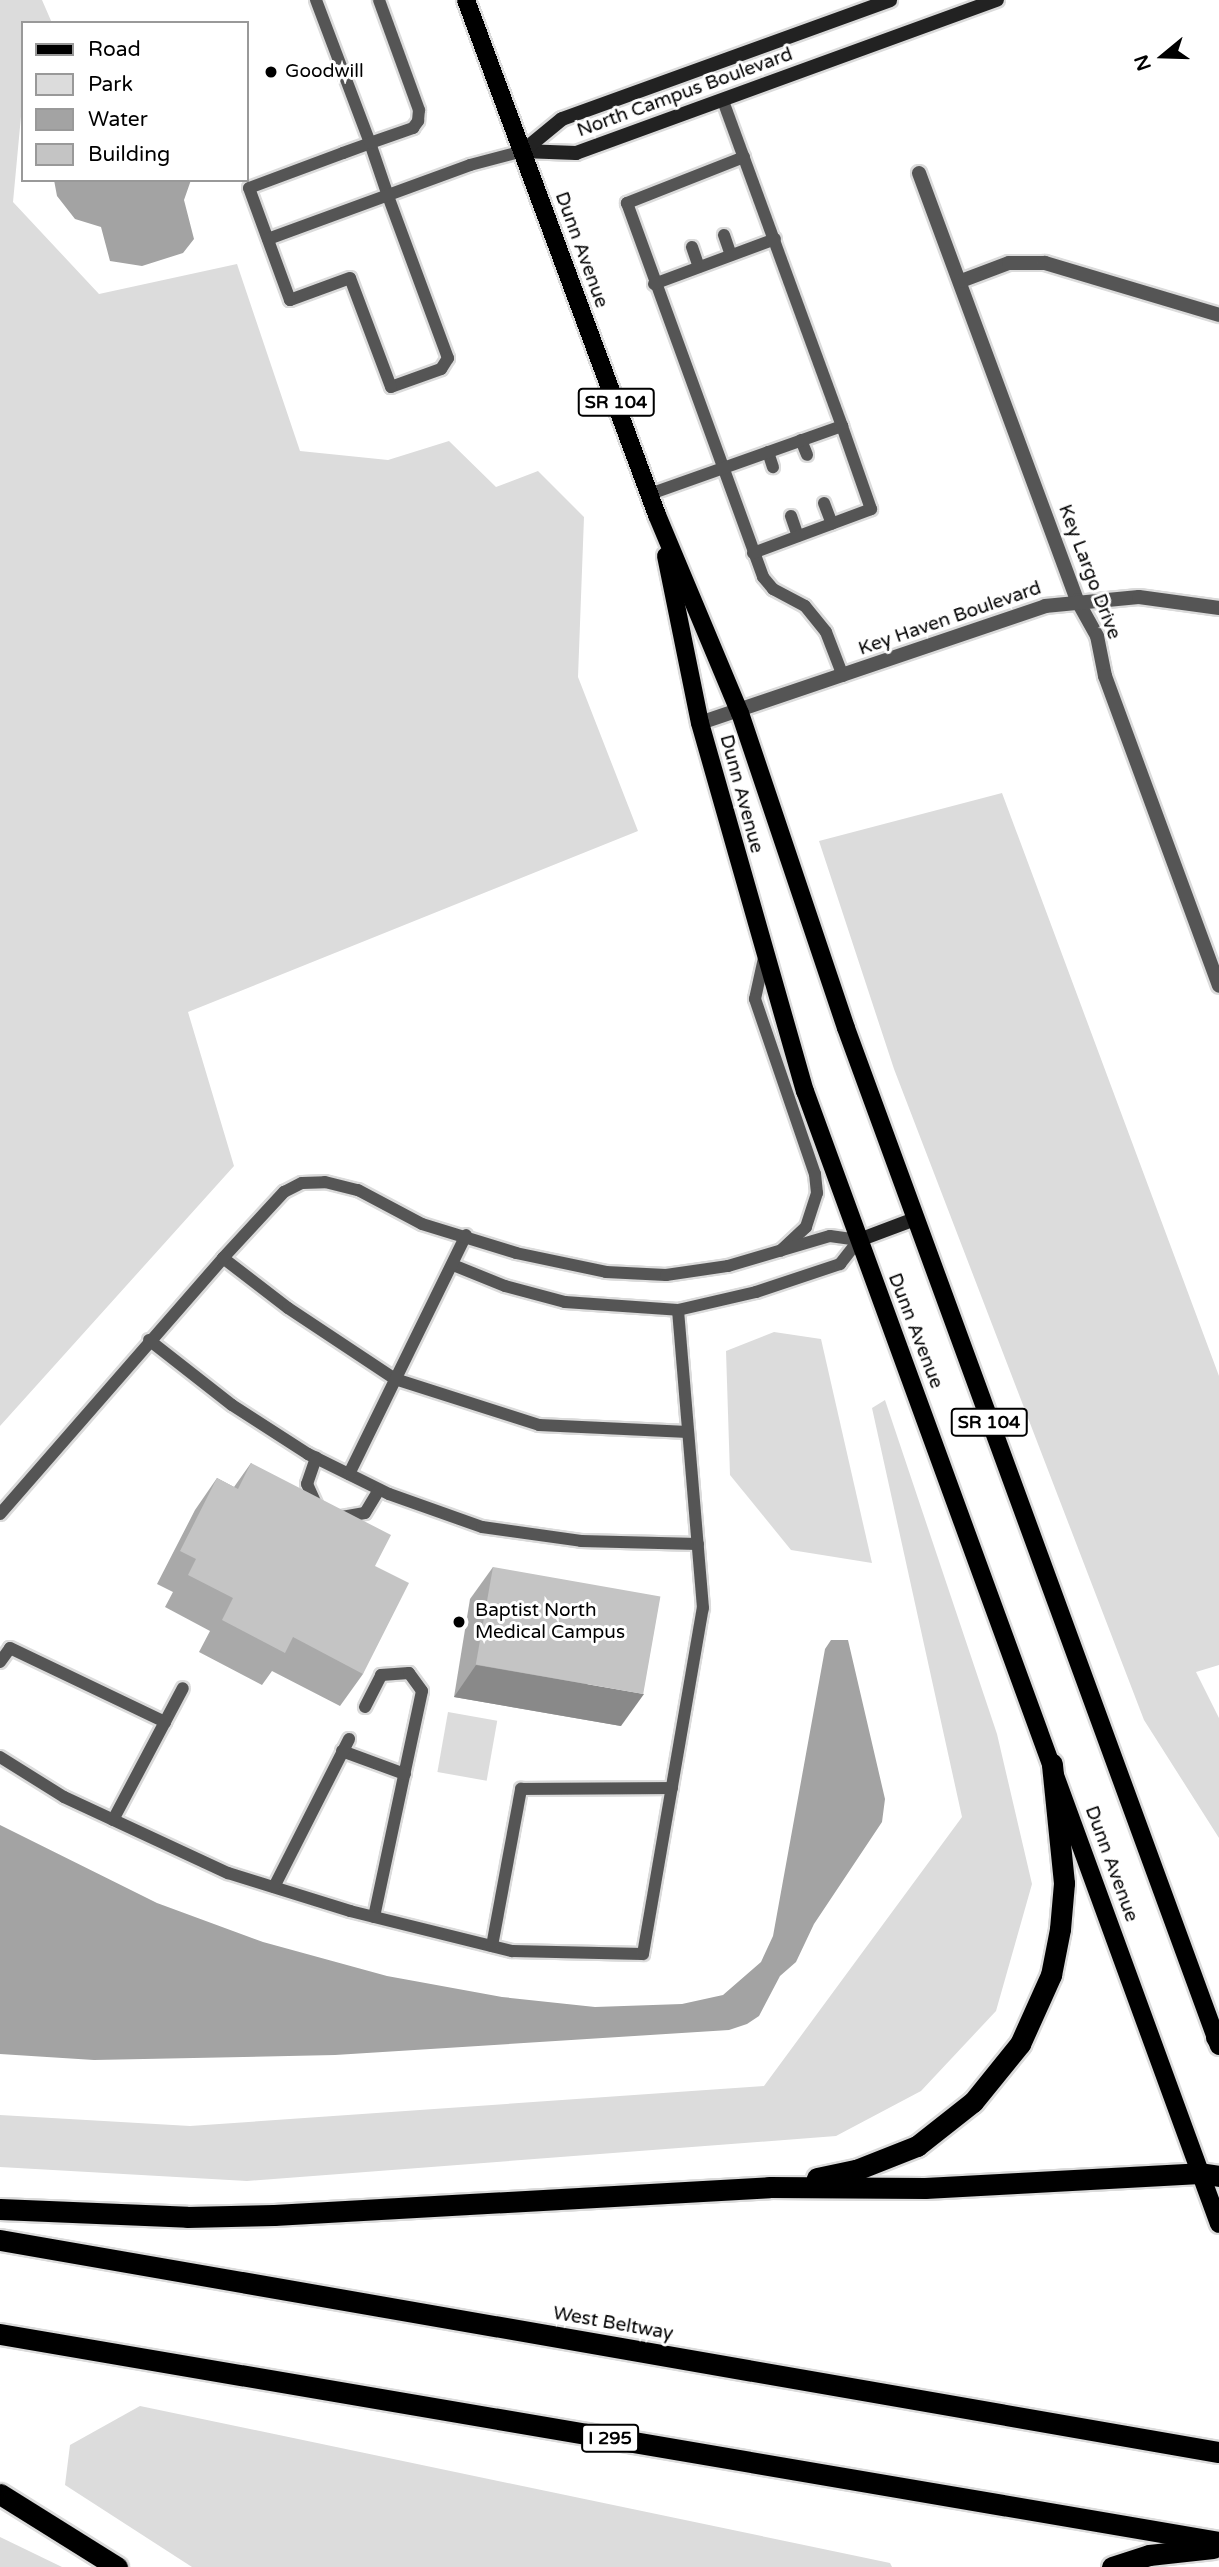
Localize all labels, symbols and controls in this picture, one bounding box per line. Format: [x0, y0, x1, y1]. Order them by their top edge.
legend [21, 21, 248, 182]
north arrow [1128, 21, 1198, 91]
text: Road [88, 37, 141, 62]
street label: North Campus Boulevard [574, 43, 796, 143]
text: N [1130, 52, 1156, 74]
place label: Goodwill [285, 61, 364, 83]
marker: Goodwill [263, 64, 279, 80]
text: Park [88, 72, 133, 97]
text: Water [88, 107, 148, 132]
text: Building [88, 142, 170, 167]
street label: Dunn Avenue [549, 189, 613, 311]
road number: SR 104 [578, 388, 654, 416]
street label: Key Largo Drive [1053, 501, 1125, 643]
street label: Key Haven Boulevard [856, 577, 1044, 661]
street label: Dunn Avenue [714, 732, 768, 856]
street label: Dunn Avenue [883, 1270, 947, 1392]
road number: SR 104 [950, 1408, 1028, 1436]
place label: Baptist North Medical Campus [475, 1600, 625, 1644]
marker: Baptist North Medical Campus [449, 1612, 469, 1632]
street label: Dunn Avenue [1079, 1803, 1143, 1925]
street label: West Beltway [551, 2302, 675, 2346]
road number: I 295 [580, 2424, 640, 2452]

